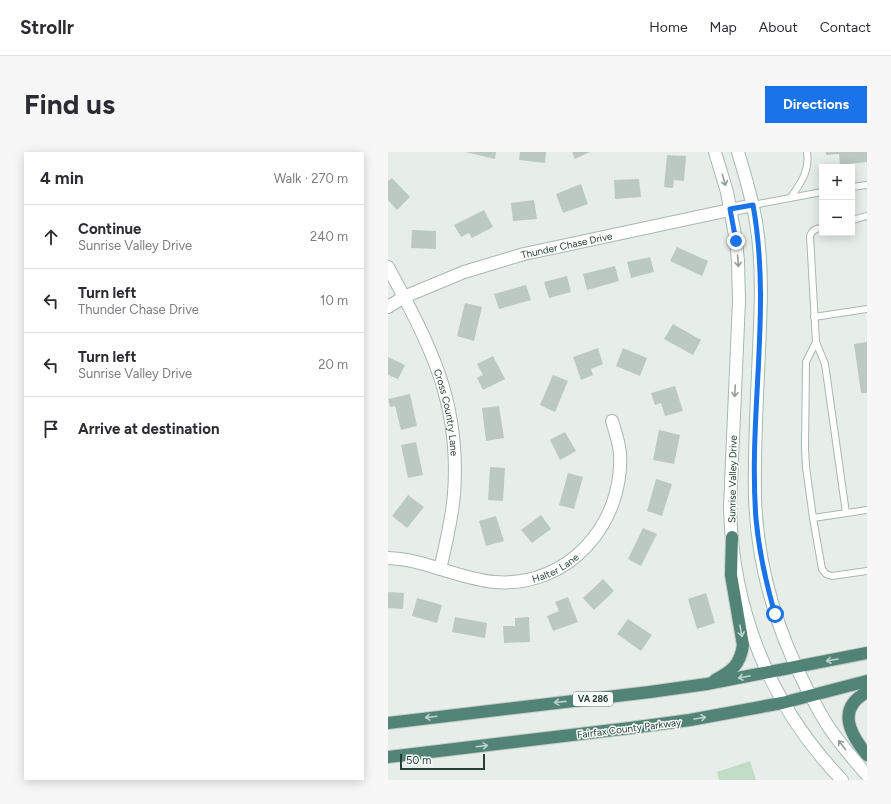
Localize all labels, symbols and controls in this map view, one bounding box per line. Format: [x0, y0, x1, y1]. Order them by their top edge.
text: Strollr [20, 16, 74, 39]
text: Home [649, 19, 688, 36]
text: Map [710, 19, 737, 36]
text: About [759, 19, 798, 36]
text: Contact [820, 19, 871, 36]
button: Directions [765, 86, 867, 123]
text: Find us [24, 87, 115, 121]
map controls [819, 164, 855, 236]
button: + [819, 164, 855, 200]
text: 4 min [40, 168, 84, 188]
text: Walk · 270 m [274, 171, 348, 186]
one-way arrow [721, 173, 728, 186]
button: − [819, 200, 855, 236]
text: Continue [78, 220, 141, 238]
icon: ahead [40, 226, 62, 248]
text: 240 m [310, 229, 348, 244]
street label: Thunder Chase Drive [519, 229, 614, 262]
route end [727, 232, 745, 250]
text: Sunrise Valley Drive [78, 238, 192, 253]
one-way arrow [735, 254, 742, 267]
text: Turn left [78, 284, 136, 302]
icon: left [40, 290, 62, 312]
text: 10 m [320, 293, 348, 308]
text: Thunder Chase Drive [78, 302, 199, 317]
text: Turn left [78, 348, 136, 366]
icon: left [40, 354, 62, 376]
text: 20 m [318, 357, 348, 372]
text: Sunrise Valley Drive [78, 366, 192, 381]
street label: Cross Country Lane [431, 367, 461, 457]
one-way arrow [731, 384, 739, 397]
icon: arrive [40, 418, 62, 440]
text: Arrive at destination [78, 420, 219, 438]
street label: Sunrise Valley Drive [725, 434, 740, 523]
street label: Halter Lane [530, 550, 582, 586]
route start [766, 605, 784, 623]
one-way arrow [737, 624, 745, 637]
one-way arrow [826, 656, 839, 664]
one-way arrow [738, 674, 751, 682]
road number: VA 286 [573, 692, 613, 706]
one-way arrow [554, 698, 567, 706]
one-way arrow [425, 714, 438, 721]
one-way arrow [693, 714, 706, 722]
street label: Fairfax County Parkway [576, 716, 683, 741]
one-way arrow [837, 740, 846, 751]
one-way arrow [475, 742, 488, 750]
scale bar [400, 752, 485, 771]
text: 50 m [406, 754, 431, 767]

